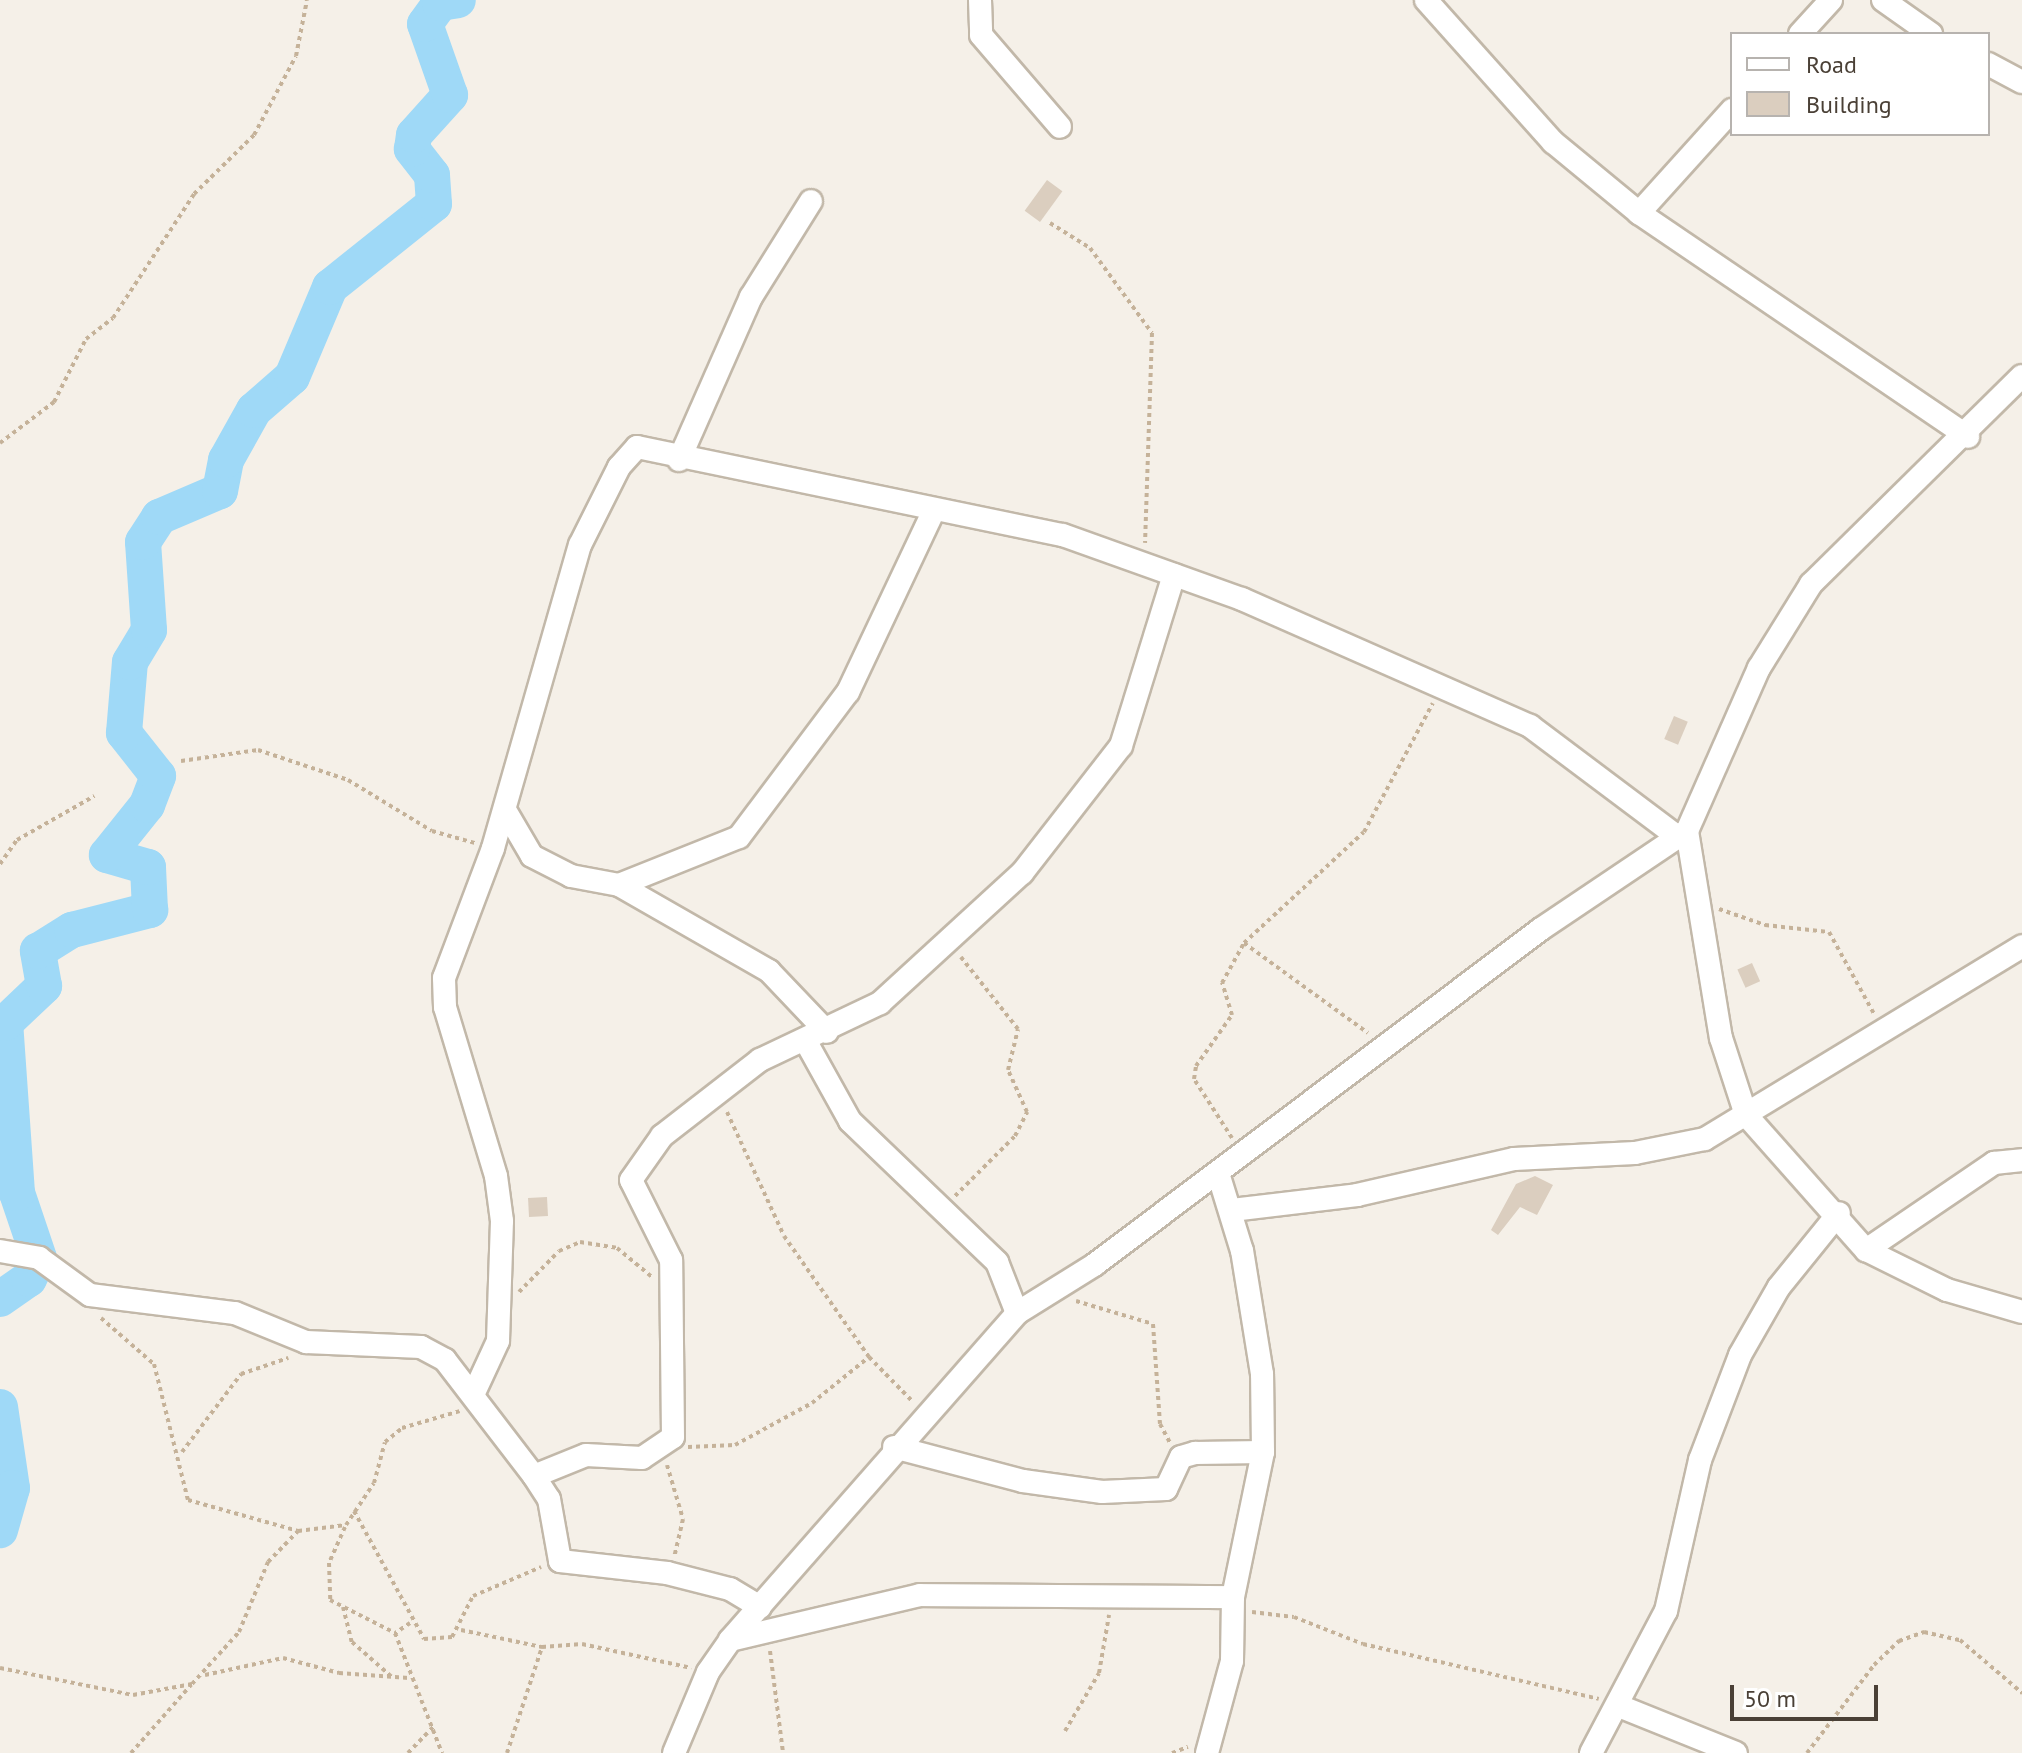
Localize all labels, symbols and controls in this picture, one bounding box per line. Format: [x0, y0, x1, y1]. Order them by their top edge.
legend [1730, 32, 1990, 136]
text: Road [1806, 49, 1857, 80]
text: Building [1806, 89, 1892, 120]
scale bar [1734, 1669, 1882, 1719]
text: 50 m [1744, 1683, 1796, 1714]

